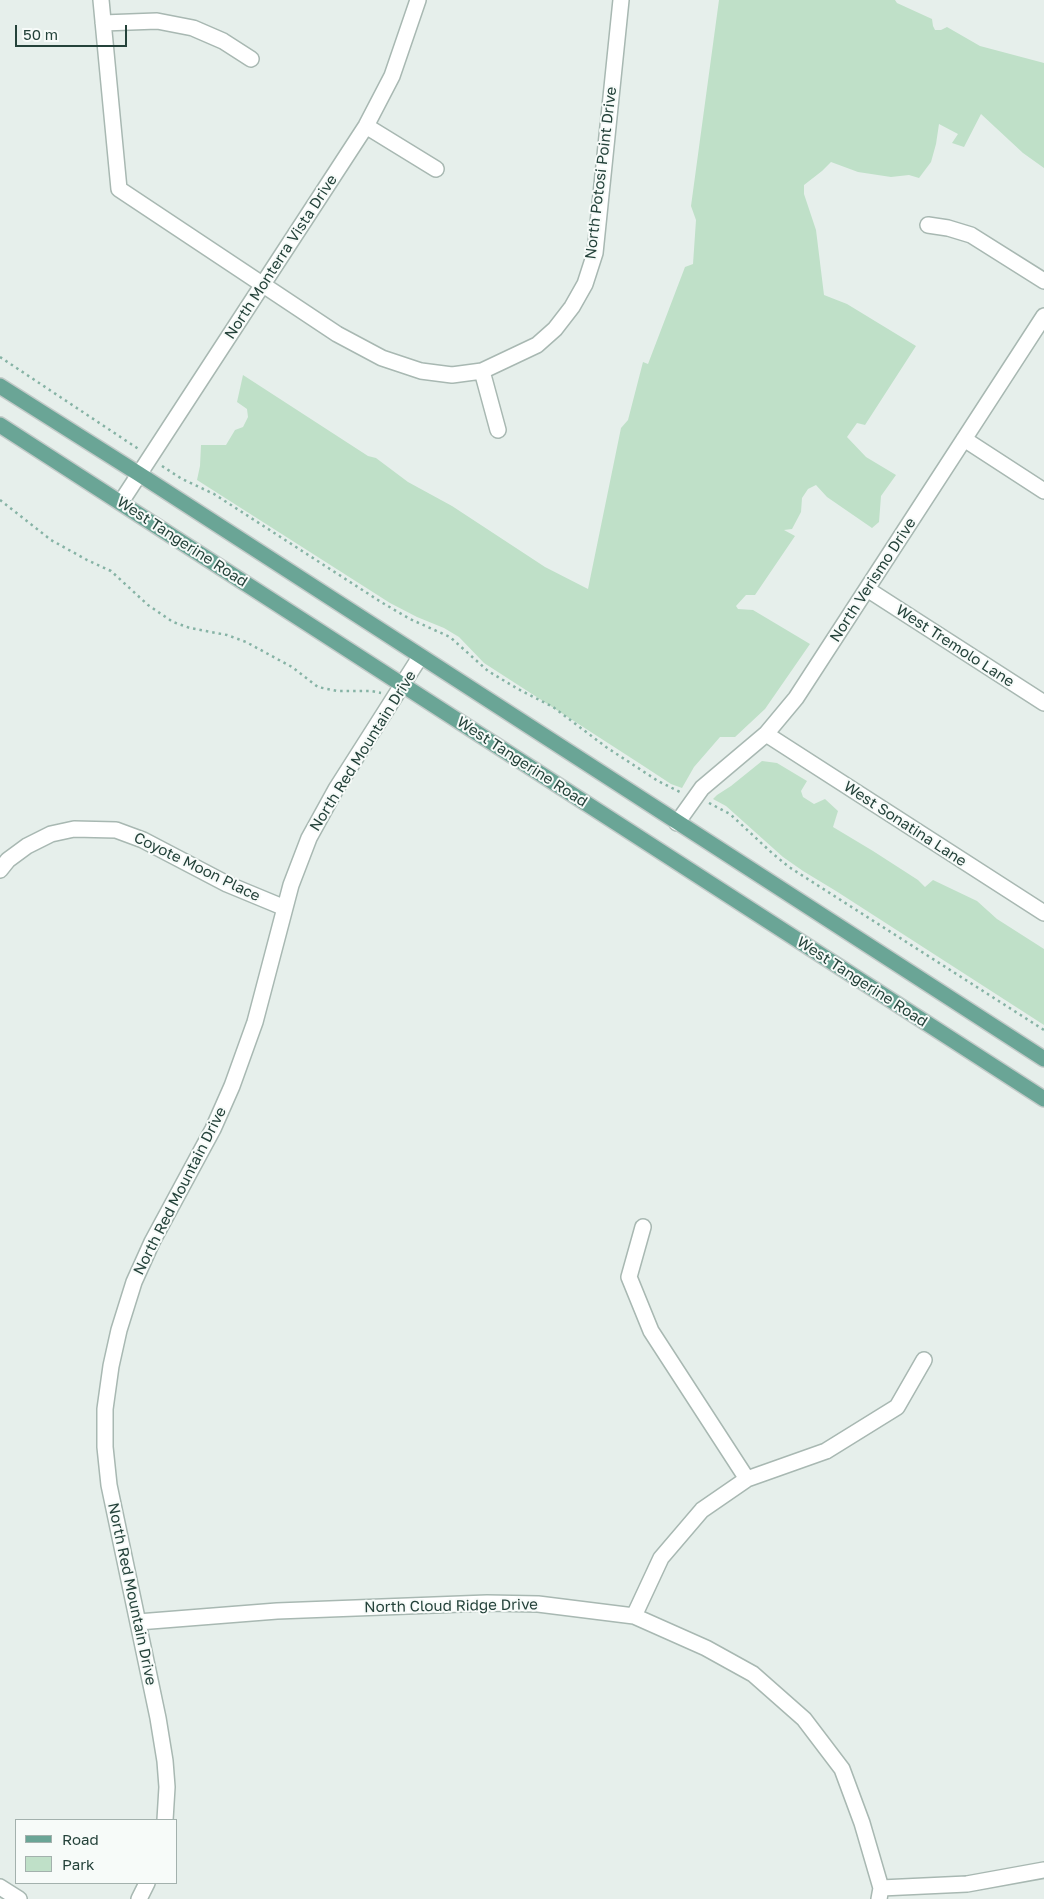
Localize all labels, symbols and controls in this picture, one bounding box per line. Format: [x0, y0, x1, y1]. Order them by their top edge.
scale bar [18, 15, 130, 47]
text: 50 m [23, 25, 58, 43]
street label: North Potosi Point Drive [581, 86, 621, 260]
street label: North Monterra Vista Drive [221, 171, 341, 343]
street label: West Tangerine Road [113, 493, 251, 591]
street label: North Verismo Drive [826, 515, 920, 645]
street label: West Tremolo Lane [893, 601, 1017, 691]
street label: North Red Mountain Drive [306, 667, 420, 835]
street label: West Tangerine Road [453, 713, 591, 811]
street label: West Sonatina Lane [840, 778, 970, 870]
street label: Coyote Moon Place [131, 829, 263, 905]
street label: West Tangerine Road [793, 933, 931, 1031]
street label: North Red Mountain Drive [130, 1104, 230, 1278]
street label: North Red Mountain Drive [104, 1501, 160, 1687]
street label: North Cloud Ridge Drive [364, 1595, 538, 1617]
legend [15, 1819, 178, 1884]
text: Road [62, 1830, 99, 1848]
text: Park [62, 1855, 94, 1873]

